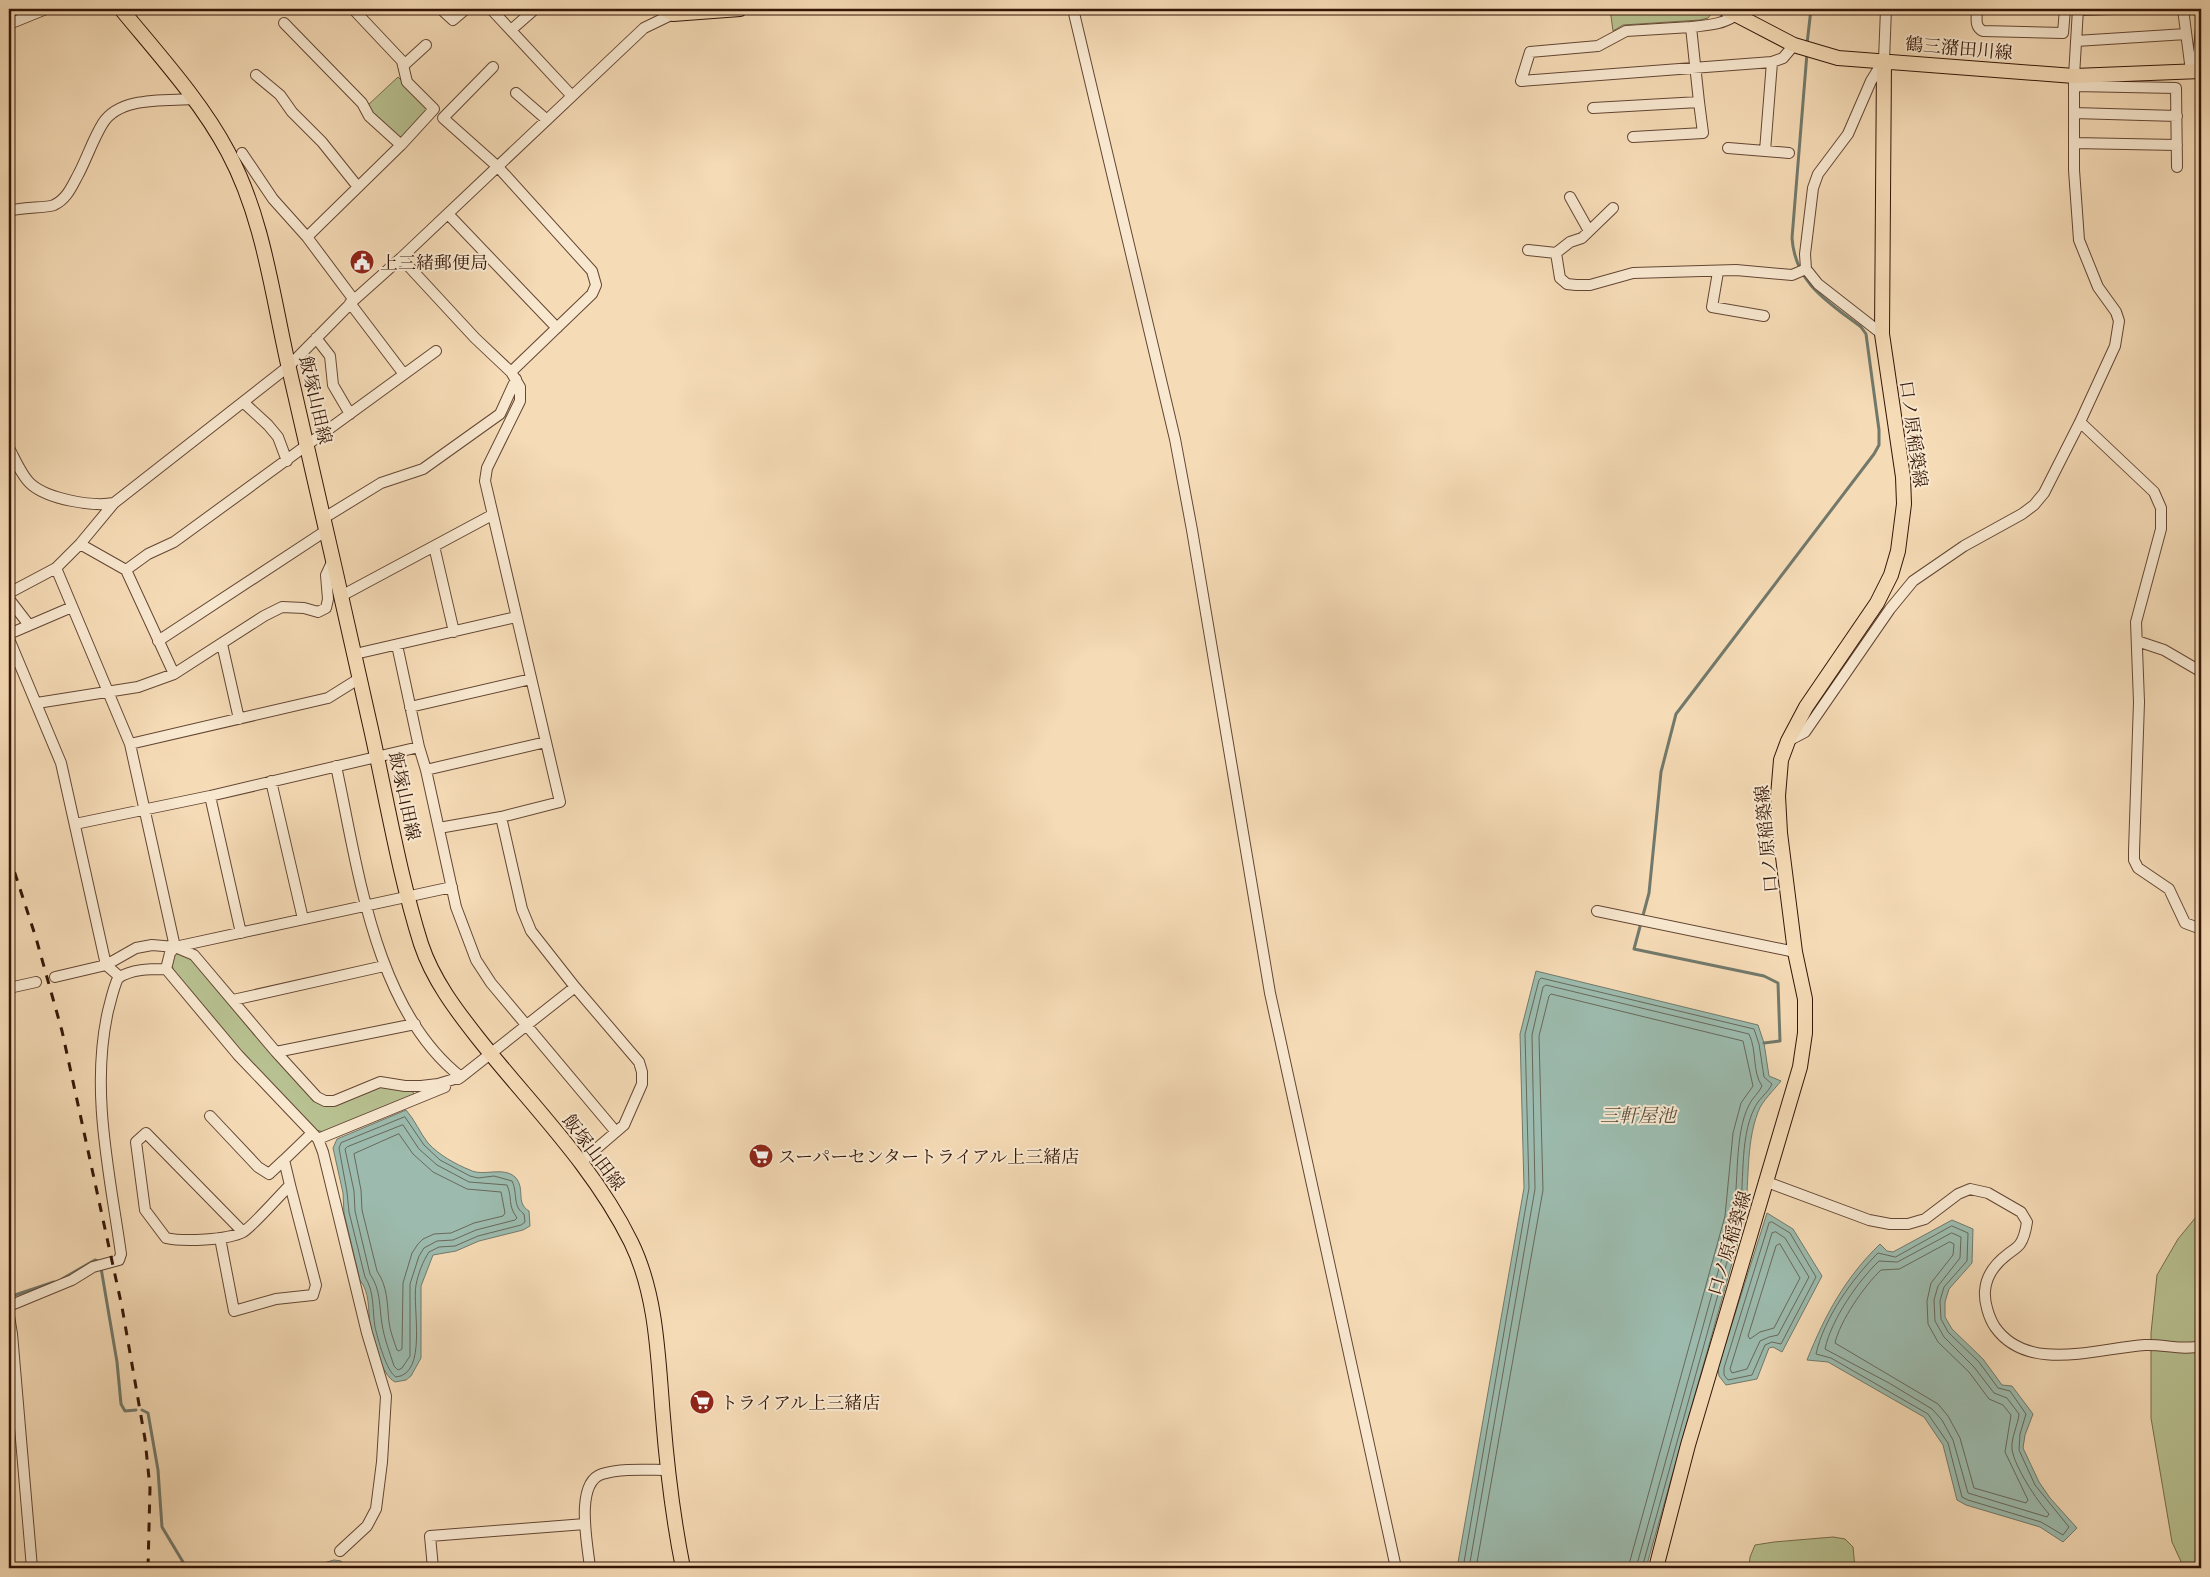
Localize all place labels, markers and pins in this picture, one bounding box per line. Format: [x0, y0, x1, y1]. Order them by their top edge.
public building icon: 上三緒郵便局 [349, 249, 375, 275]
place label: 上三緒郵便局 [380, 249, 488, 276]
supermarket icon: スーパーセンタートライアル上三緒店 [748, 1143, 774, 1169]
place label: スーパーセンタートライアル上三緒店 [778, 1143, 1079, 1170]
supermarket icon: トライアル上三緒店 [689, 1389, 715, 1415]
place label: トライアル上三緒店 [720, 1389, 880, 1416]

